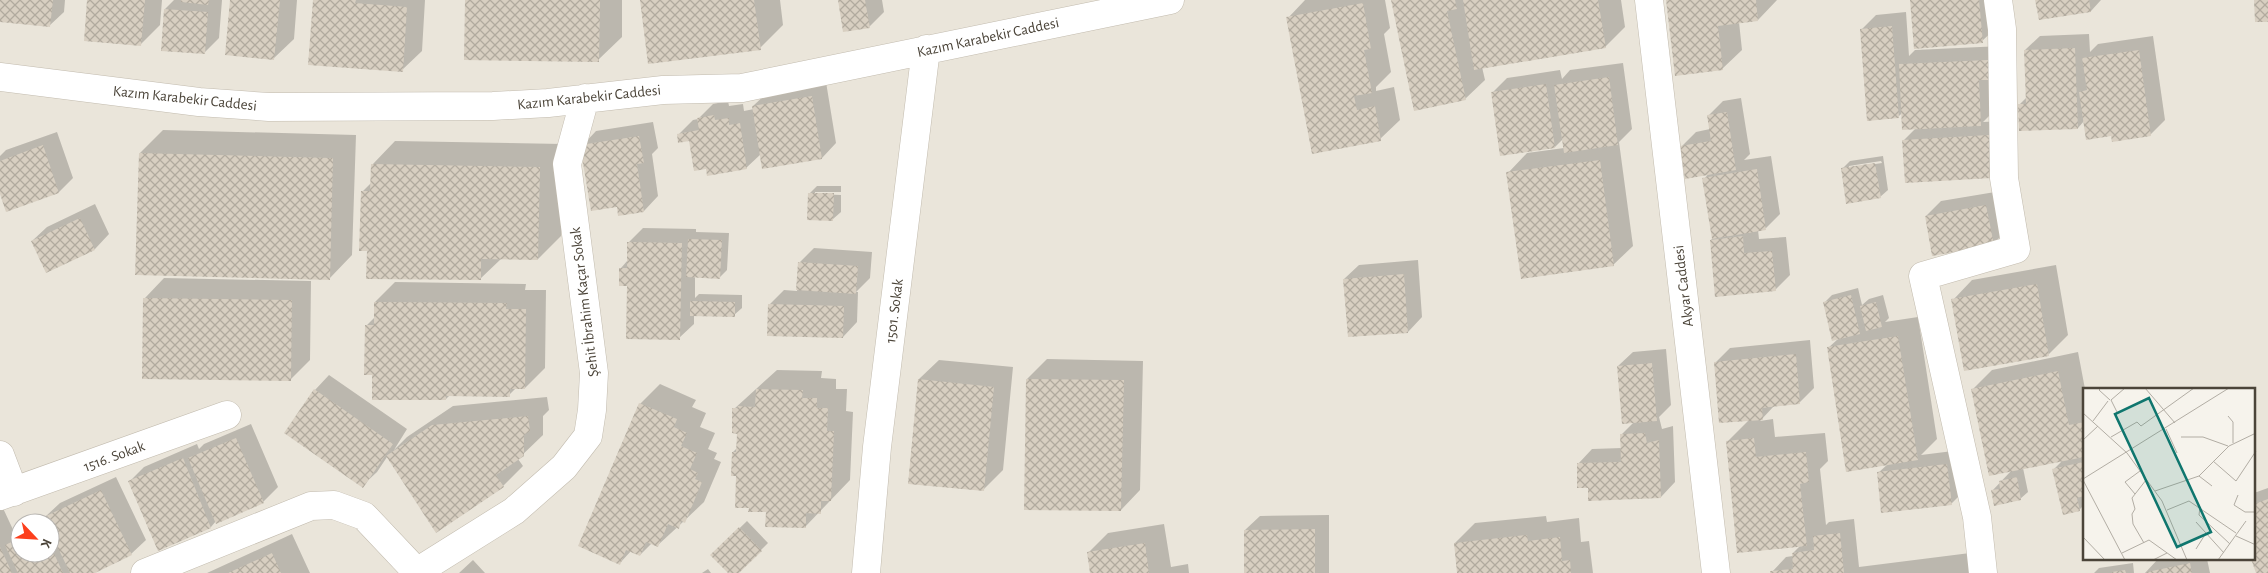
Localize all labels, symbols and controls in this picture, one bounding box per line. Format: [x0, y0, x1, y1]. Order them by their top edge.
street label: Kazım Karabekir Caddesi [916, 15, 1060, 60]
street label: Kazım Karabekir Caddesi [516, 82, 662, 113]
street label: Kazım Karabekir Caddesi [112, 83, 258, 114]
street label: Şehit İbrahim Kaçar Sokak [566, 226, 601, 378]
street label: Akyar Caddesi [1671, 244, 1696, 328]
street label: 1501. Sokak [883, 278, 906, 344]
inset map [2083, 388, 2256, 560]
street label: 1516. Sokak [82, 438, 147, 474]
north arrow [10, 513, 60, 563]
text: K [37, 536, 54, 550]

